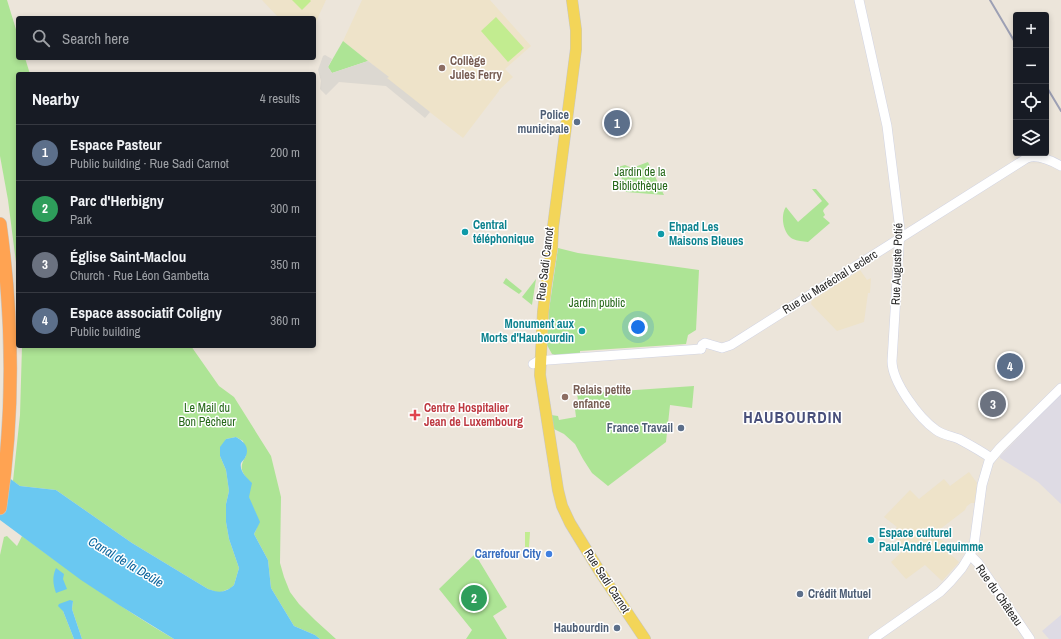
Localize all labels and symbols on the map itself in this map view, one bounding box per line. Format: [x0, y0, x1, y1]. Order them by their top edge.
place label: Collège Jules Ferry [450, 53, 503, 83]
marker: Collège Jules Ferry [437, 63, 447, 73]
place label: Police municipale [518, 107, 570, 137]
pin: 1 [604, 108, 630, 138]
marker: Police municipale [572, 117, 582, 127]
park label: Jardin de la Bibliothèque [612, 164, 668, 194]
place label: Central téléphonique [473, 217, 535, 247]
place label: Ehpad Les Maisons Bleues [669, 219, 744, 249]
street label: Rue Auguste Potié [888, 223, 906, 305]
street label: Rue Sadi Carnot [533, 226, 557, 301]
marker: Central téléphonique [460, 227, 470, 237]
marker: Ehpad Les Maisons Bleues [656, 229, 666, 239]
street label: Rue du Maréchal Leclerc [779, 246, 881, 318]
park label: Jardin public [569, 295, 625, 311]
place label: Monument aux Morts d'Haubourdin [481, 316, 575, 346]
your location [628, 317, 648, 337]
marker: Monument aux Morts d'Haubourdin [577, 326, 587, 336]
pin: 4 [997, 351, 1023, 381]
place label: Relais petite enfance [573, 382, 632, 412]
pin: 3 [980, 389, 1006, 419]
marker: Relais petite enfance [560, 392, 570, 402]
park label: Le Mail du Bon Pêcheur [179, 400, 236, 430]
place label: Centre Hospitalier Jean de Luxembourg [424, 400, 523, 430]
district label: HAUBOURDIN [743, 406, 843, 428]
marker: Centre Hospitalier Jean de Luxembourg [409, 409, 421, 421]
place label: France Travail [607, 420, 673, 436]
marker: France Travail [676, 423, 686, 433]
place label: Espace culturel Paul-André Lequimme [879, 525, 984, 555]
water label: Canal de la Deûle [85, 533, 167, 591]
marker: Espace culturel Paul-André Lequimme [866, 535, 876, 545]
place label: Carrefour City [475, 546, 542, 562]
street label: Rue Sadi Carnot [580, 546, 634, 616]
marker: Carrefour City [544, 549, 554, 559]
street label: Rue du Château [972, 561, 1026, 629]
pin: 2 [461, 583, 487, 613]
place label: Crédit Mutuel [808, 586, 871, 602]
marker: Crédit Mutuel [795, 589, 805, 599]
place label: Haubourdin [554, 620, 609, 636]
marker: Haubourdin [612, 623, 622, 633]

